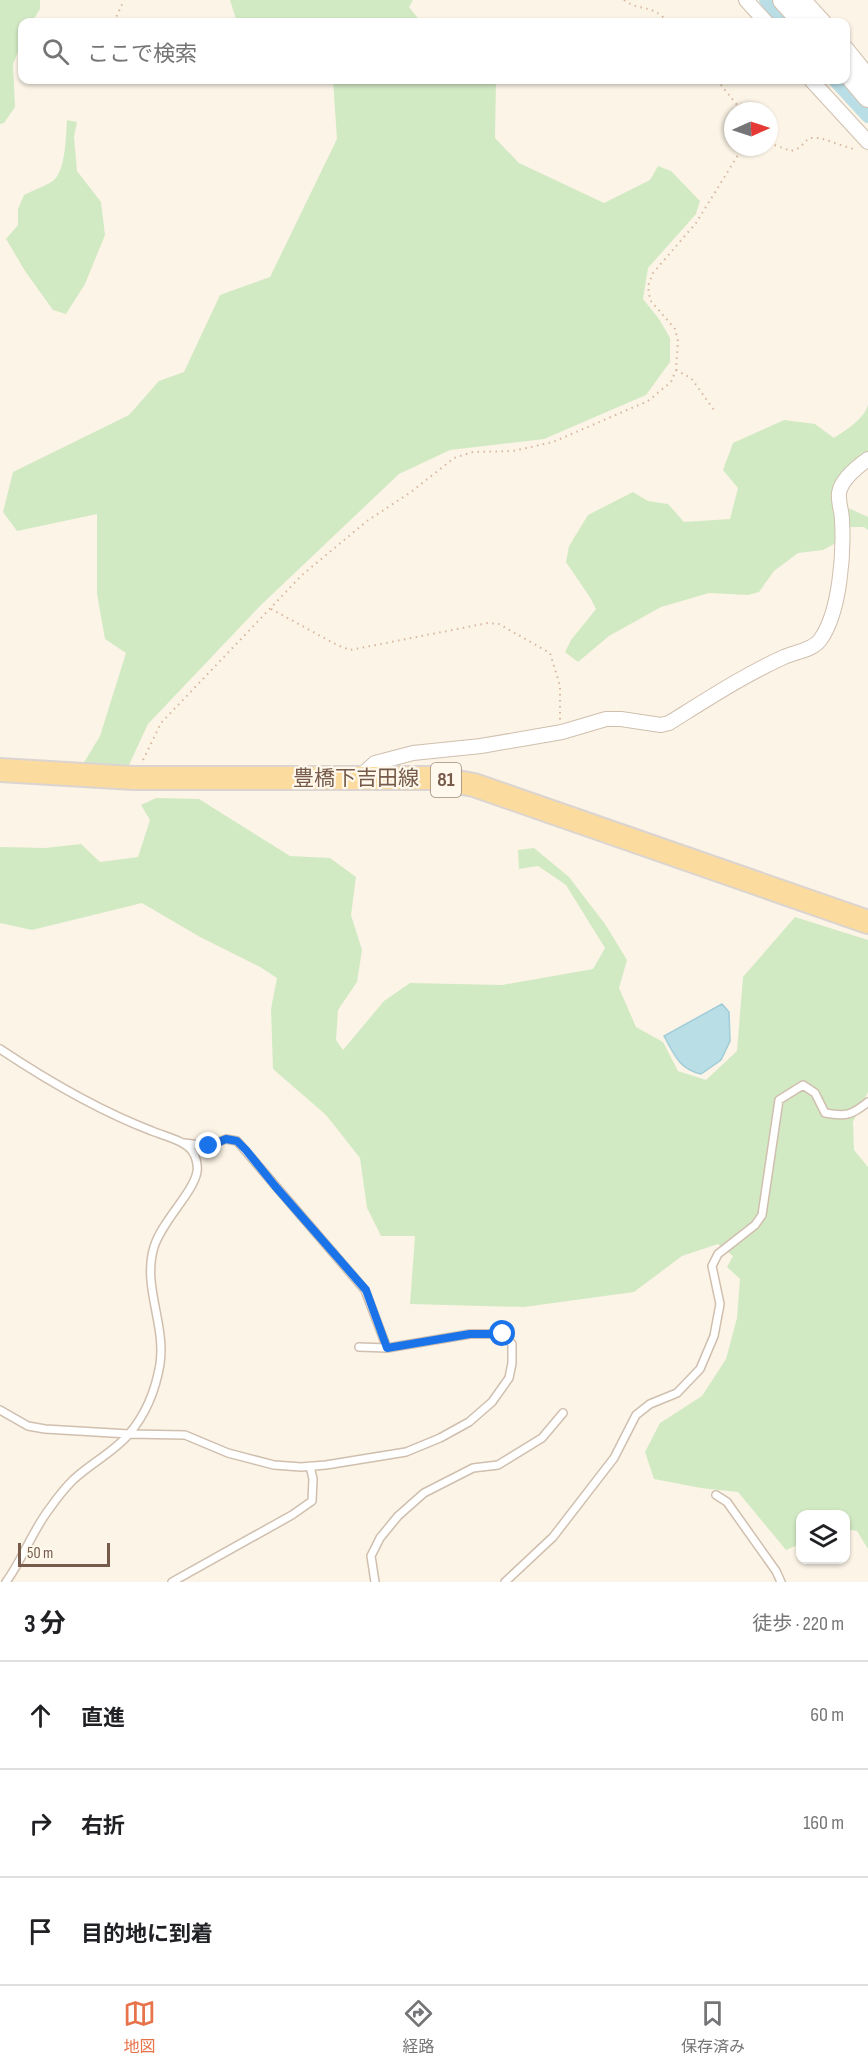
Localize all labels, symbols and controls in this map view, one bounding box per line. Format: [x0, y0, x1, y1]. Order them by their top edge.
search box [18, 18, 850, 84]
icon: search [39, 35, 72, 68]
text: ここで検索 [87, 41, 197, 68]
north arrow [724, 102, 778, 156]
road number: 81 [431, 763, 461, 797]
street label: 豊橋下吉田線 [293, 766, 419, 791]
route end [195, 1132, 221, 1158]
route start [489, 1320, 515, 1346]
map controls [796, 1510, 850, 1564]
button: layers [796, 1510, 850, 1564]
scale bar [18, 1540, 110, 1568]
text: 50 m [27, 1544, 53, 1563]
text: 3 分 [24, 1609, 66, 1640]
text: 徒歩 · 220 m [752, 1612, 844, 1636]
icon: ahead [24, 1699, 57, 1732]
text: 60 m [810, 1703, 844, 1727]
text: 直進 [81, 1705, 125, 1732]
icon: right [24, 1807, 57, 1840]
text: 160 m [803, 1811, 844, 1835]
text: 右折 [81, 1813, 125, 1840]
icon: arrive [24, 1915, 57, 1948]
text: 目的地に到着 [81, 1921, 213, 1948]
tab: 地図 [123, 1997, 156, 2057]
tab: 経路 [402, 1997, 435, 2057]
tab: 保存済み [681, 1997, 745, 2057]

